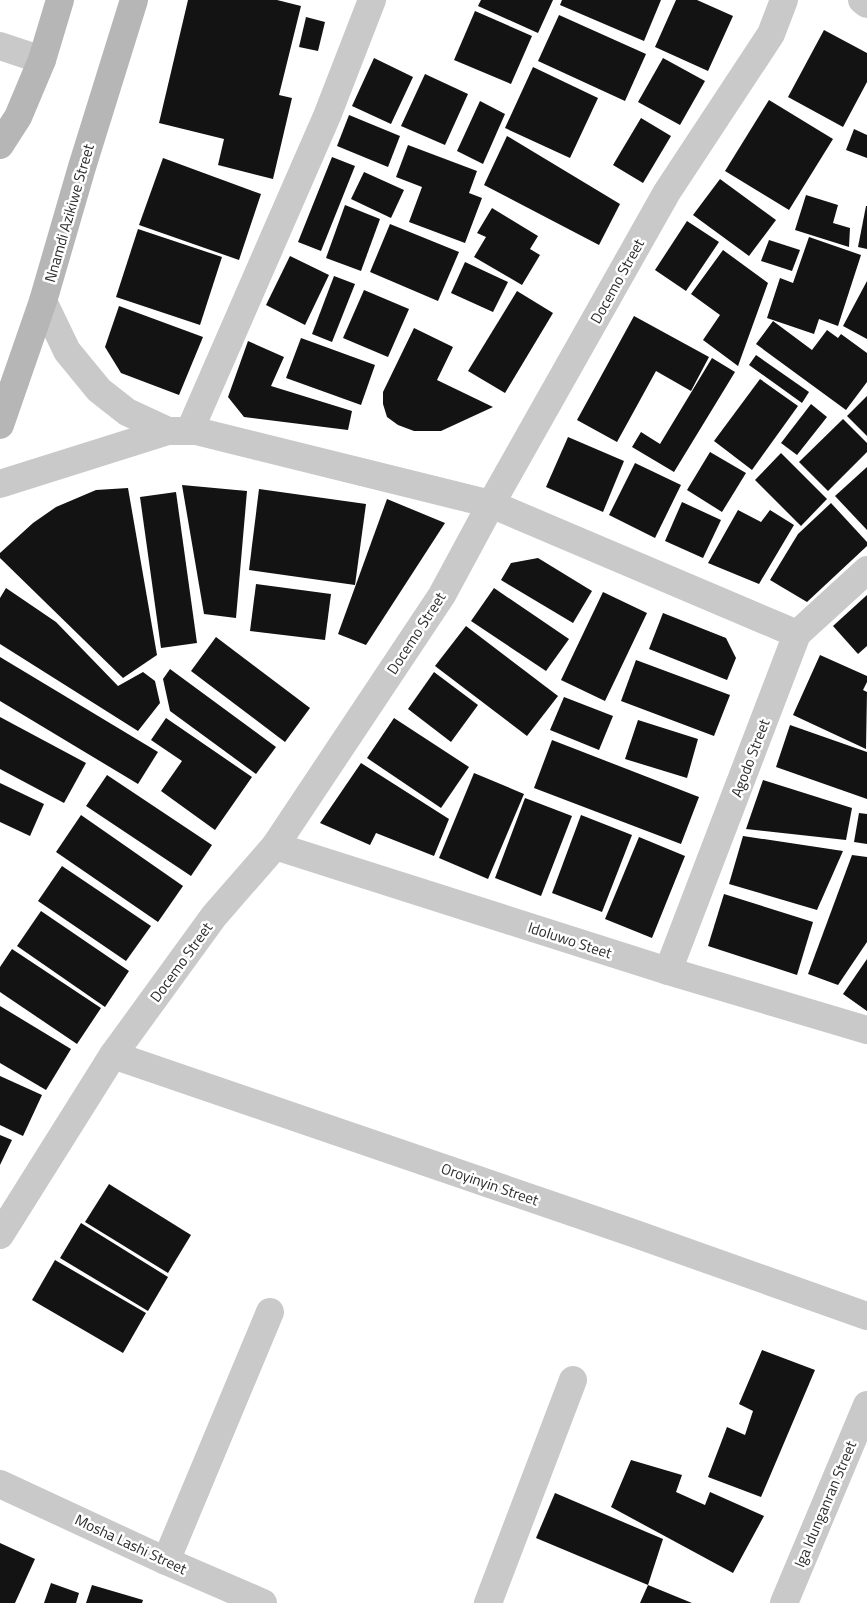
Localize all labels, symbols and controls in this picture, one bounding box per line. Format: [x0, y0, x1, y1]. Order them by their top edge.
street label: Nnamdi Azikiwe Street [38, 140, 100, 285]
street label: Docemo Street [584, 234, 650, 328]
street label: Docemo Street [381, 587, 452, 679]
street label: Agodo Street [725, 715, 776, 801]
street label: Idoluwo Steet [525, 916, 616, 965]
street label: Docemo Street [144, 917, 218, 1007]
street label: Oroyinyin Street [438, 1157, 543, 1212]
street label: Iga Idunganran Street [788, 1436, 862, 1571]
street label: Mosha Lashi Street [71, 1508, 191, 1580]

